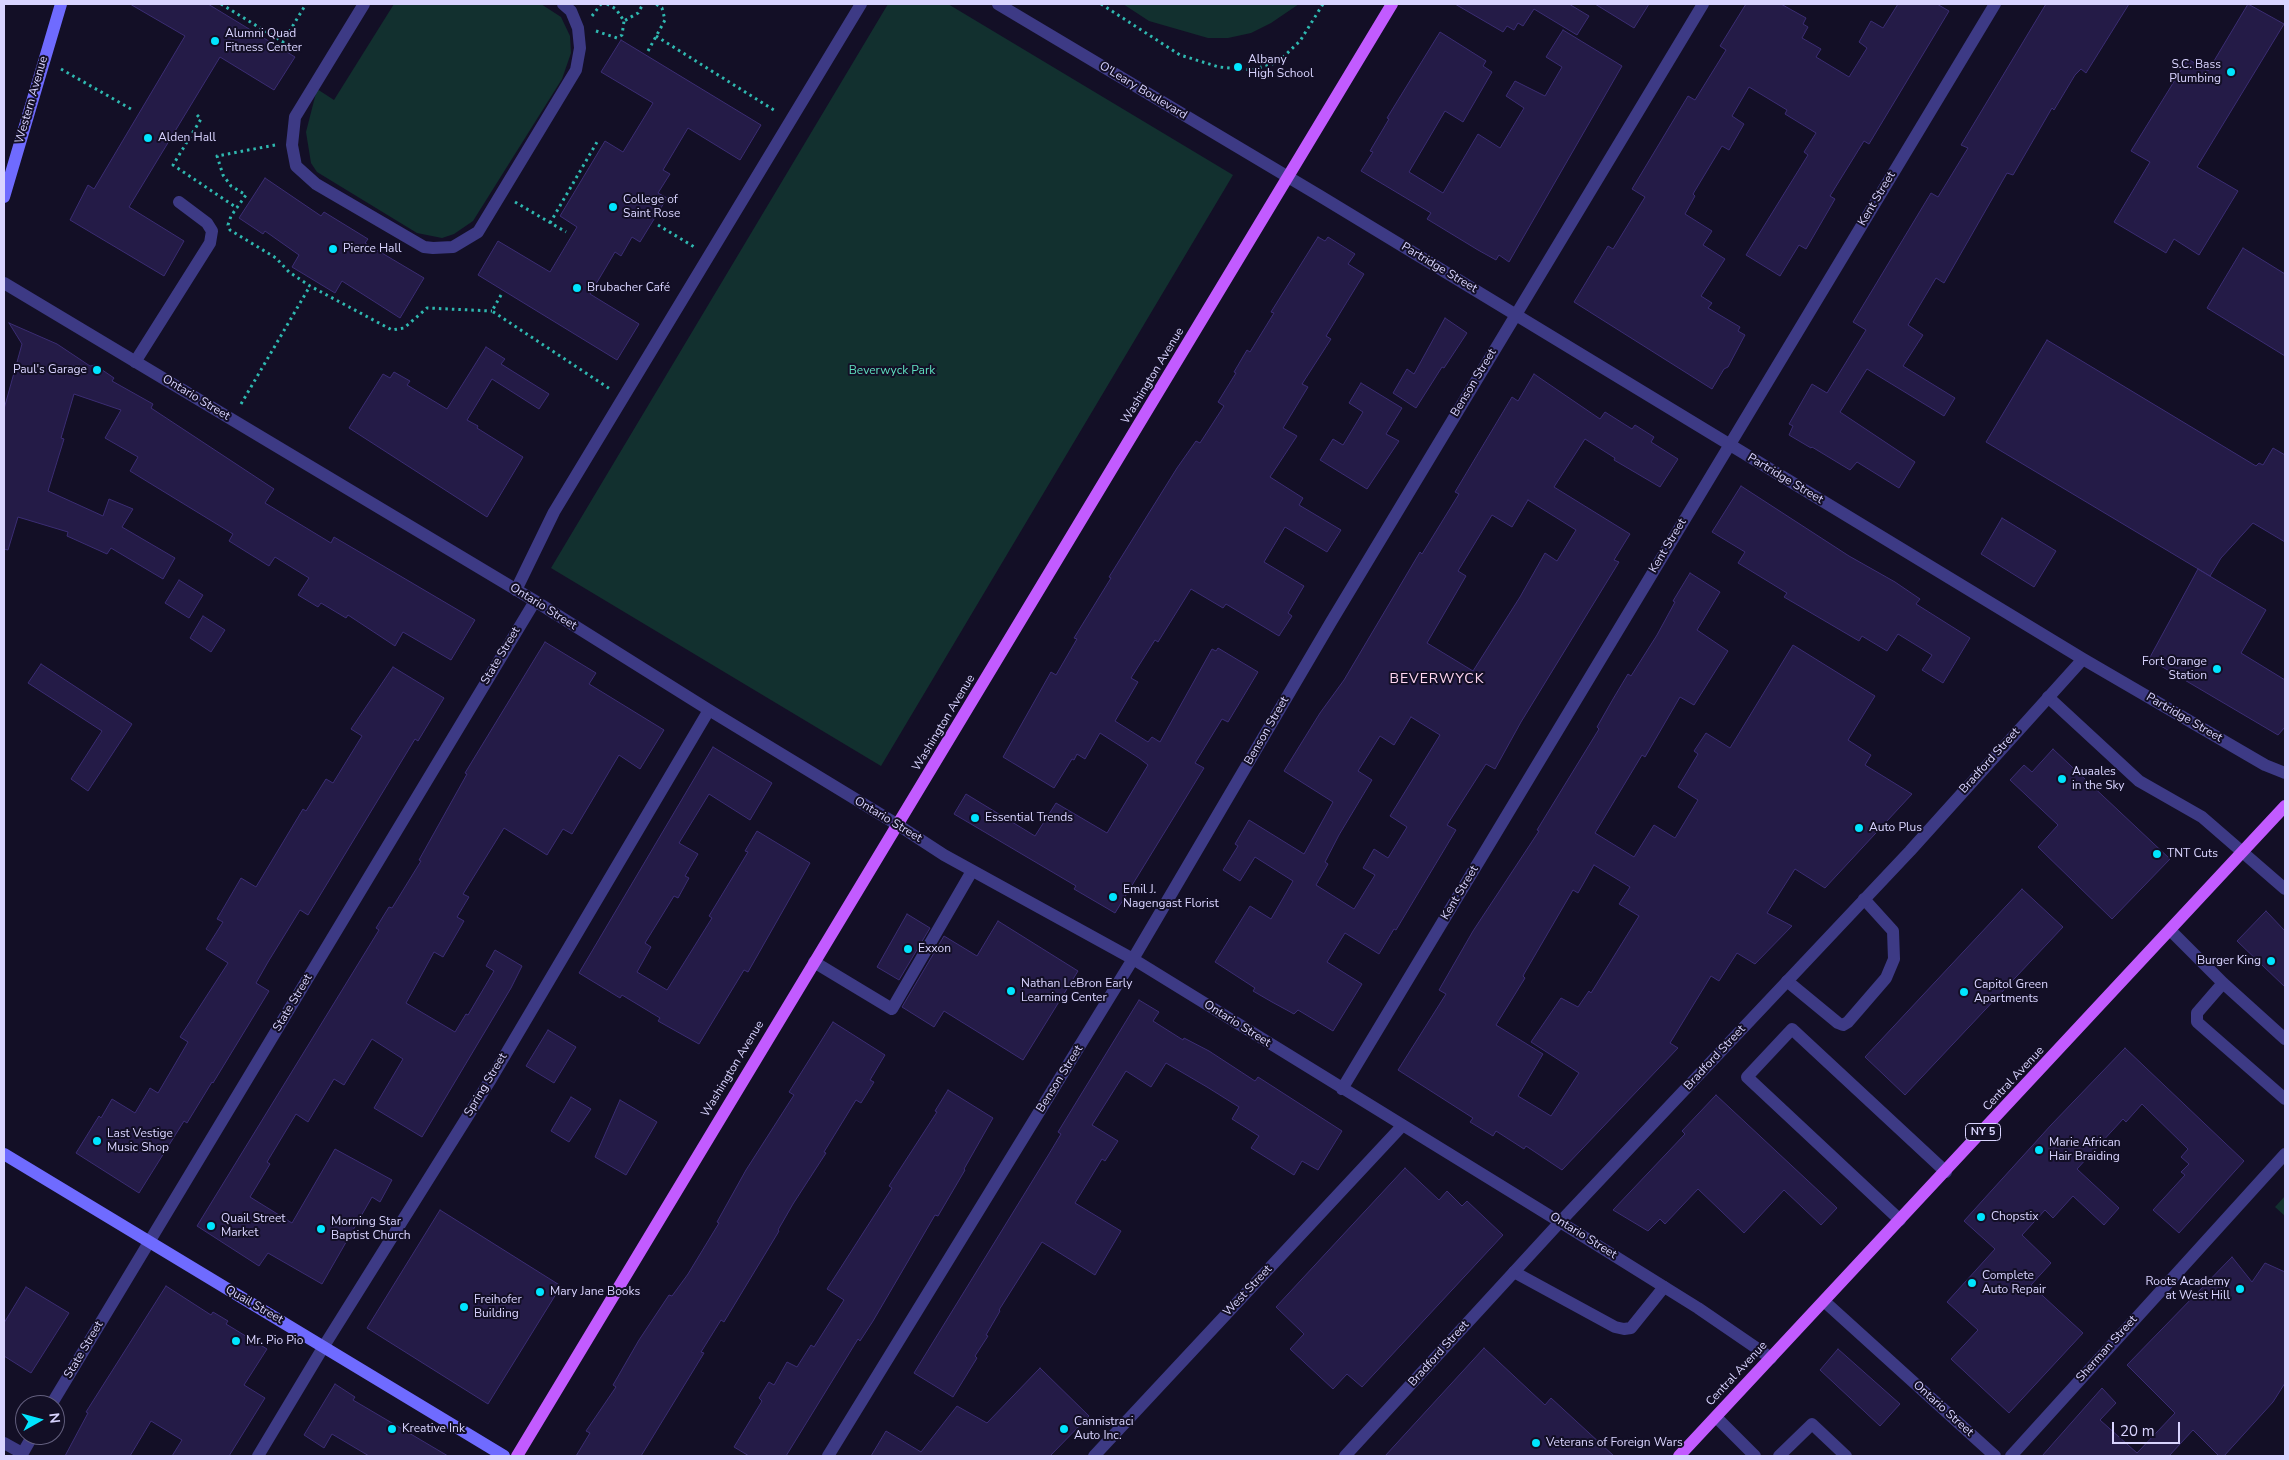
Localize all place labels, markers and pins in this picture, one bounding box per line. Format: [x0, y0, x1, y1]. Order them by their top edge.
place label: Alumni Quad Fitness Center [225, 27, 302, 55]
marker: Alumni Quad Fitness Center [209, 35, 221, 47]
place label: Albany High School [1248, 53, 1313, 81]
place label: S.C. Bass Plumbing [2169, 58, 2221, 86]
marker: Albany High School [1232, 61, 1244, 73]
marker: S.C. Bass Plumbing [2225, 66, 2237, 78]
place label: Alden Hall [158, 131, 216, 145]
marker: Alden Hall [142, 132, 154, 144]
place label: College of Saint Rose [623, 193, 680, 221]
marker: College of Saint Rose [607, 201, 619, 213]
place label: Pierce Hall [343, 242, 401, 256]
marker: Pierce Hall [327, 243, 339, 255]
place label: Brubacher Café [587, 281, 670, 295]
marker: Brubacher Café [571, 282, 583, 294]
place label: Paul's Garage [13, 363, 87, 377]
marker: Paul's Garage [91, 364, 103, 376]
place label: Fort Orange Station [2142, 655, 2207, 683]
marker: Fort Orange Station [2211, 663, 2223, 675]
place label: Auaales in the Sky [2072, 765, 2125, 793]
marker: Auaales in the Sky [2056, 773, 2068, 785]
place label: Essential Trends [985, 811, 1073, 825]
marker: Essential Trends [969, 812, 981, 824]
place label: Auto Plus [1869, 821, 1922, 835]
marker: Auto Plus [1853, 822, 1865, 834]
place label: TNT Cuts [2167, 847, 2218, 861]
marker: TNT Cuts [2151, 848, 2163, 860]
place label: Emil J. Nagengast Florist [1123, 883, 1219, 911]
marker: Emil J. Nagengast Florist [1107, 891, 1119, 903]
place label: Exxon [918, 942, 951, 956]
marker: Exxon [902, 943, 914, 955]
place label: Burger King [2197, 954, 2261, 968]
marker: Burger King [2265, 955, 2277, 967]
place label: Nathan LeBron Early Learning Center [1021, 977, 1132, 1005]
place label: Capitol Green Apartments [1974, 978, 2048, 1006]
marker: Nathan LeBron Early Learning Center [1005, 985, 1017, 997]
marker: Capitol Green Apartments [1958, 986, 1970, 998]
place label: Last Vestige Music Shop [107, 1127, 173, 1155]
marker: Last Vestige Music Shop [91, 1135, 103, 1147]
place label: Marie African Hair Braiding [2049, 1136, 2121, 1164]
marker: Marie African Hair Braiding [2033, 1144, 2045, 1156]
place label: Chopstix [1991, 1210, 2039, 1224]
marker: Chopstix [1975, 1211, 1987, 1223]
place label: Quail Street Market [221, 1212, 285, 1240]
place label: Morning Star Baptist Church [331, 1215, 411, 1243]
marker: Quail Street Market [205, 1220, 217, 1232]
marker: Morning Star Baptist Church [315, 1223, 327, 1235]
place label: Complete Auto Repair [1982, 1269, 2046, 1297]
place label: Roots Academy at West Hill [2145, 1275, 2230, 1303]
marker: Complete Auto Repair [1966, 1277, 1978, 1289]
marker: Roots Academy at West Hill [2234, 1283, 2246, 1295]
place label: Mary Jane Books [550, 1285, 640, 1299]
marker: Mary Jane Books [534, 1286, 546, 1298]
place label: Freihofer Building [474, 1293, 522, 1321]
marker: Freihofer Building [458, 1301, 470, 1313]
place label: Mr. Pio Pio [246, 1334, 303, 1348]
marker: Mr. Pio Pio [230, 1335, 242, 1347]
place label: Cannistraci Auto Inc. [1074, 1415, 1134, 1443]
place label: Kreative Ink [402, 1422, 465, 1436]
marker: Kreative Ink [386, 1423, 398, 1435]
marker: Cannistraci Auto Inc. [1058, 1423, 1070, 1435]
place label: Veterans of Foreign Wars [1546, 1436, 1683, 1450]
marker: Veterans of Foreign Wars [1530, 1437, 1542, 1449]

